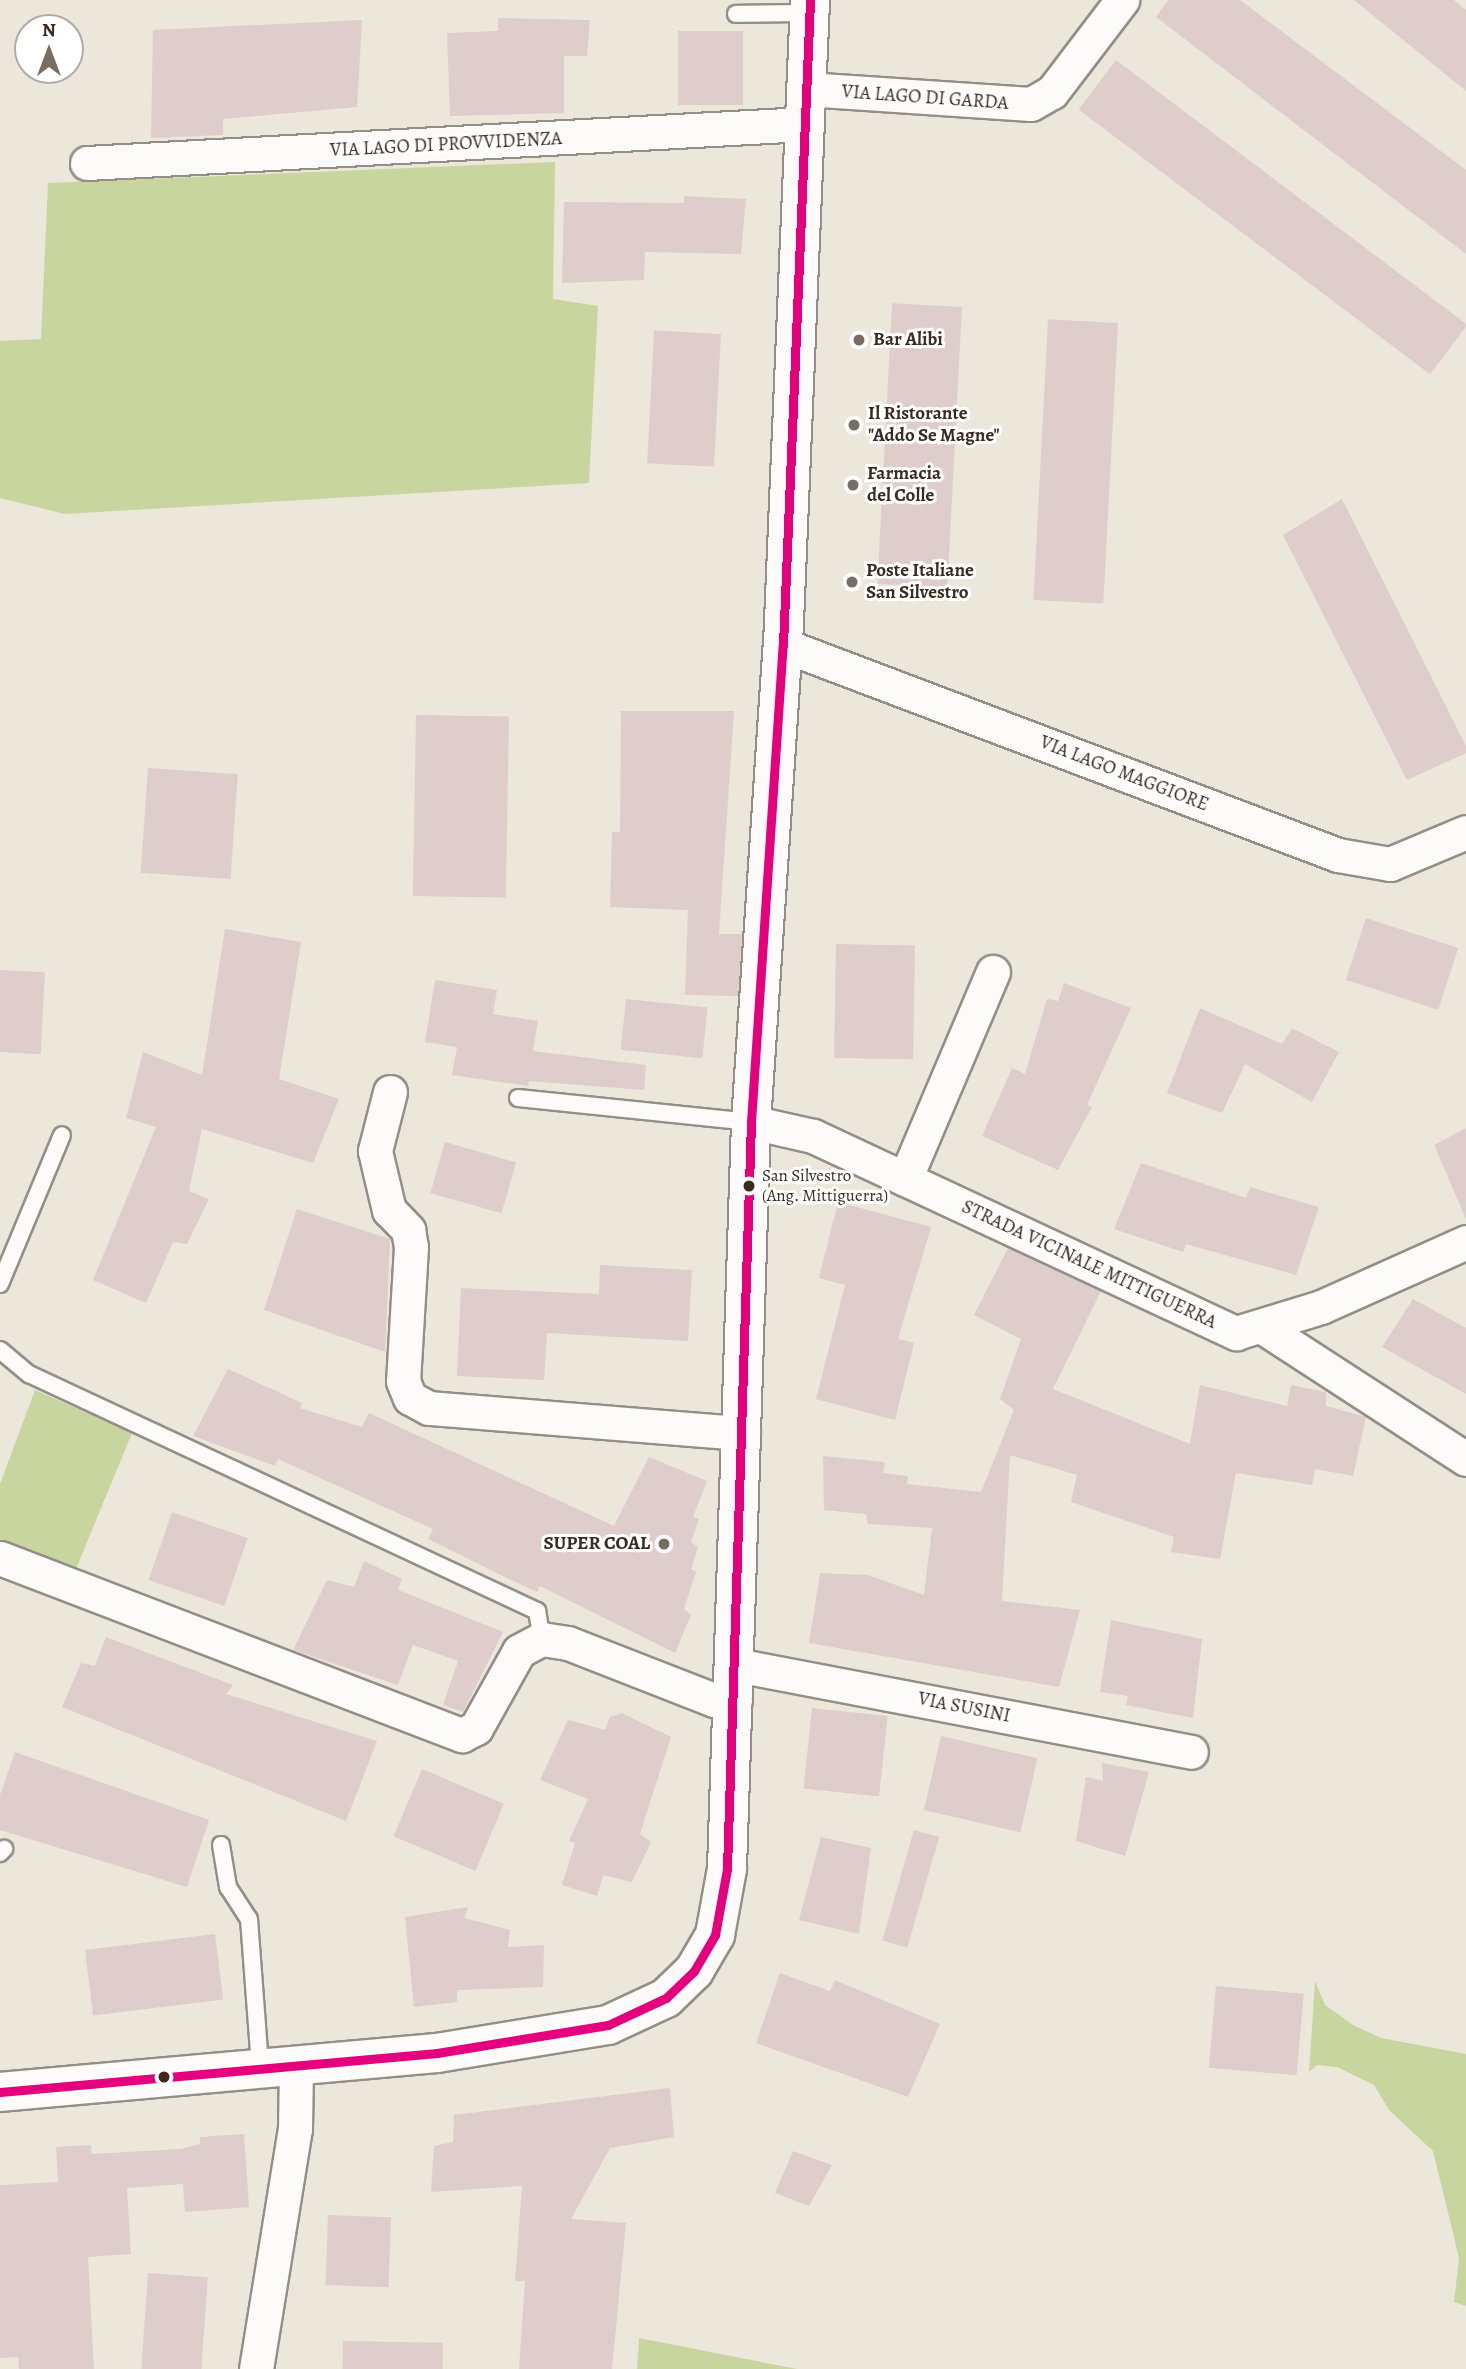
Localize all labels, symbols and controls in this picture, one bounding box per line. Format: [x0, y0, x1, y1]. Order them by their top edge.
north arrow [14, 14, 84, 84]
text: N [42, 17, 56, 43]
street label: VIA LAGO DI GARDA [841, 81, 1009, 115]
street label: VIA LAGO DI PROVVIDENZA [329, 128, 563, 162]
place label: Bar Alibi [873, 329, 943, 351]
marker: Bar Alibi [851, 332, 867, 348]
place label: Il Ristorante "Addo Se Magne" [868, 403, 1000, 447]
marker: Il Ristorante "Addo Se Magne" [846, 417, 862, 433]
place label: Farmacia del Colle [867, 463, 941, 507]
marker: Farmacia del Colle [845, 477, 861, 493]
place label: Poste Italiane San Silvestro [866, 560, 974, 604]
marker: Poste Italiane San Silvestro [844, 574, 860, 590]
street label: VIA LAGO MAGGIORE [1036, 731, 1212, 817]
place label: San Silvestro (Ang. Mittiguerra) [762, 1166, 888, 1206]
marker: San Silvestro (Ang. Mittiguerra) [742, 1179, 756, 1193]
street label: STRADA VICINALE MITTIGUERRA [958, 1196, 1220, 1334]
place label: SUPER COAL [543, 1533, 650, 1555]
marker: SUPER COAL [656, 1536, 672, 1552]
street label: VIA SUSINI [916, 1688, 1012, 1728]
unlabelled marker [157, 2070, 171, 2084]

